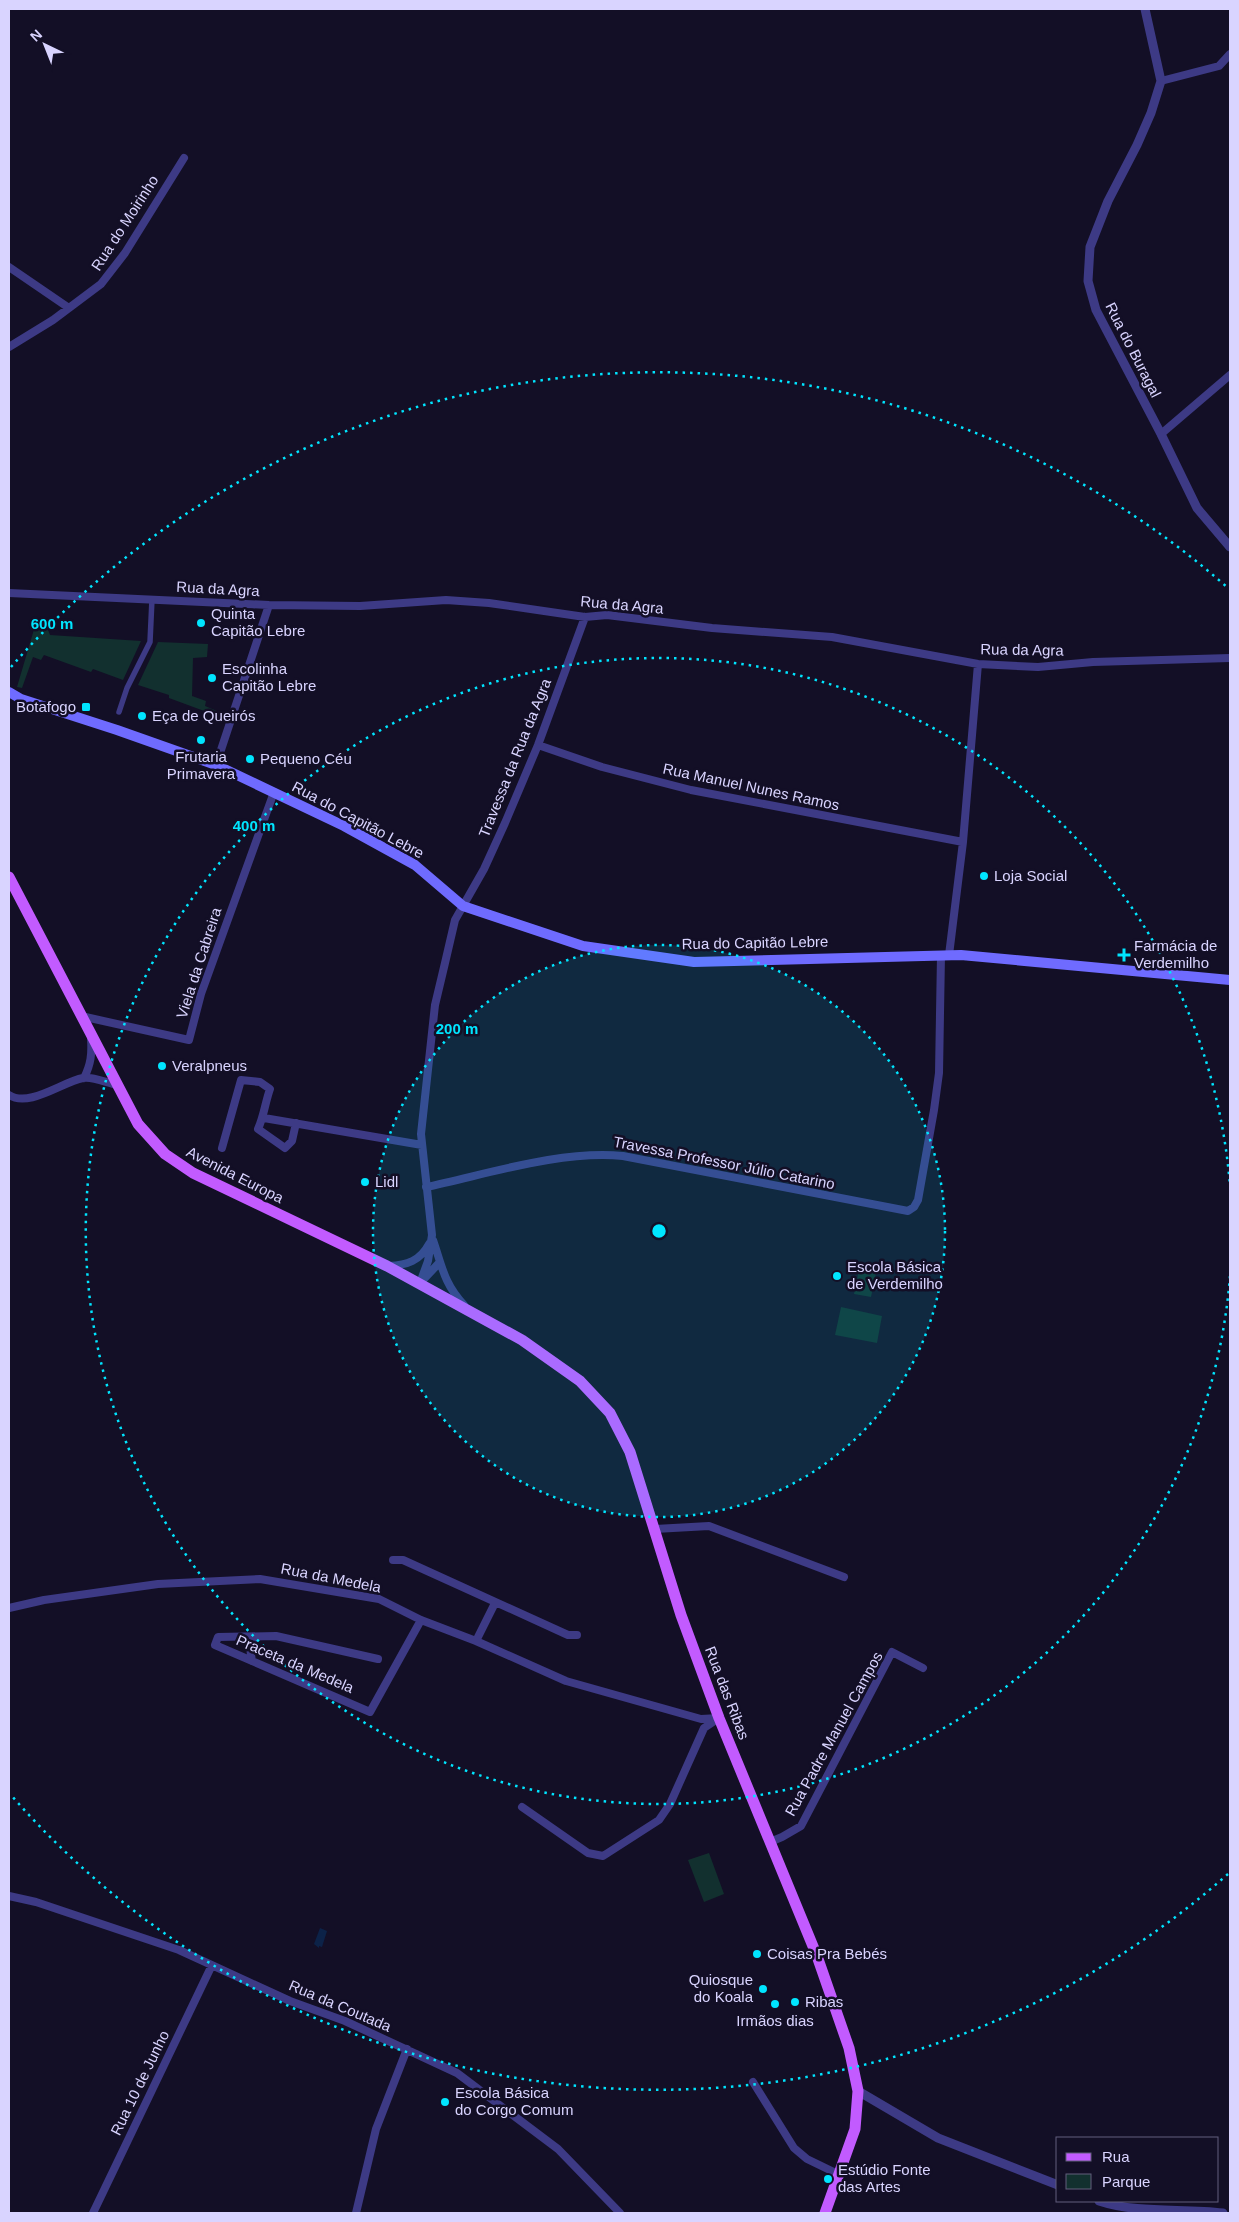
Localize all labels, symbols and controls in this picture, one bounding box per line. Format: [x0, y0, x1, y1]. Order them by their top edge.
north arrow [20, 20, 70, 70]
text: N [27, 26, 45, 45]
street label: Rua do Moirinho [87, 172, 162, 274]
street label: Rua do Buragal [1102, 299, 1165, 400]
street label: Rua da Agra [176, 578, 261, 599]
street label: Rua da Agra [580, 592, 665, 617]
place label: Quinta Capitão Lebre [211, 605, 305, 639]
text: 600 m [31, 615, 73, 632]
marker: Quinta Capitão Lebre [195, 617, 207, 629]
street label: Rua da Agra [980, 640, 1064, 659]
place label: Escolinha Capitão Lebre [222, 660, 316, 694]
marker: Escolinha Capitão Lebre [206, 672, 218, 684]
street label: Travessa da Rua da Agra [475, 675, 554, 840]
place label: Botafogo [16, 698, 76, 715]
marker: Botafogo [80, 701, 92, 713]
place label: Eça de Queirós [152, 707, 255, 724]
marker: Eça de Queirós [136, 710, 148, 722]
marker: Frutaria Primavera [195, 734, 207, 746]
place label: Frutaria Primavera [167, 748, 236, 782]
place label: Pequeno Céu [260, 750, 352, 767]
marker: Pequeno Céu [244, 753, 256, 765]
street label: Rua Manuel Nunes Ramos [661, 759, 841, 814]
street label: Rua do Capitão Lebre [289, 778, 427, 862]
text: 400 m [233, 817, 275, 834]
place label: Loja Social [994, 867, 1067, 884]
marker: Loja Social [978, 870, 990, 882]
street label: Viela da Cabreira [173, 905, 225, 1020]
street label: Rua do Capitão Lebre [681, 933, 829, 952]
place label: Farmácia de Verdemilho [1134, 937, 1217, 971]
marker: Farmácia de Verdemilho [1118, 949, 1130, 961]
text: 200 m [436, 1020, 478, 1037]
place label: Veralpneus [172, 1057, 247, 1074]
marker: Veralpneus [156, 1060, 168, 1072]
street label: Travessa Professor Júlio Catarino [612, 1133, 836, 1192]
street label: Avenida Europa [184, 1143, 287, 1207]
place label: Lidl [375, 1173, 398, 1190]
marker: Lidl [359, 1176, 371, 1188]
centre of rings [650, 1222, 668, 1240]
place label: Escola Básica de Verdemilho [847, 1258, 943, 1292]
marker: Escola Básica de Verdemilho [831, 1270, 843, 1282]
street label: Rua da Medela [280, 1559, 383, 1596]
street label: Praceta da Medela [234, 1631, 357, 1696]
street label: Rua das Ribas [702, 1644, 753, 1742]
street label: Rua Padre Manuel Campos [781, 1649, 886, 1819]
place label: Coisas Pra Bebés [767, 1945, 887, 1962]
marker: Coisas Pra Bebés [751, 1948, 763, 1960]
place label: Quiosque do Koala [689, 1971, 754, 2005]
street label: Rua da Coutada [287, 1976, 394, 2035]
marker: Quiosque do Koala [757, 1983, 769, 1995]
place label: Ribas [805, 1993, 843, 2010]
marker: Ribas [789, 1996, 801, 2008]
marker: Irmãos dias [769, 1998, 781, 2010]
place label: Irmãos dias [736, 2012, 814, 2029]
street label: Rua 10 de Junho [107, 2028, 172, 2138]
place label: Escola Básica do Corgo Comum [455, 2084, 573, 2118]
marker: Escola Básica do Corgo Comum [439, 2096, 451, 2108]
legend [1056, 2137, 1219, 2202]
text: Rua [1102, 2148, 1130, 2165]
place label: Estúdio Fonte das Artes [838, 2161, 931, 2195]
marker: Estúdio Fonte das Artes [822, 2173, 834, 2185]
text: Parque [1102, 2173, 1150, 2190]

